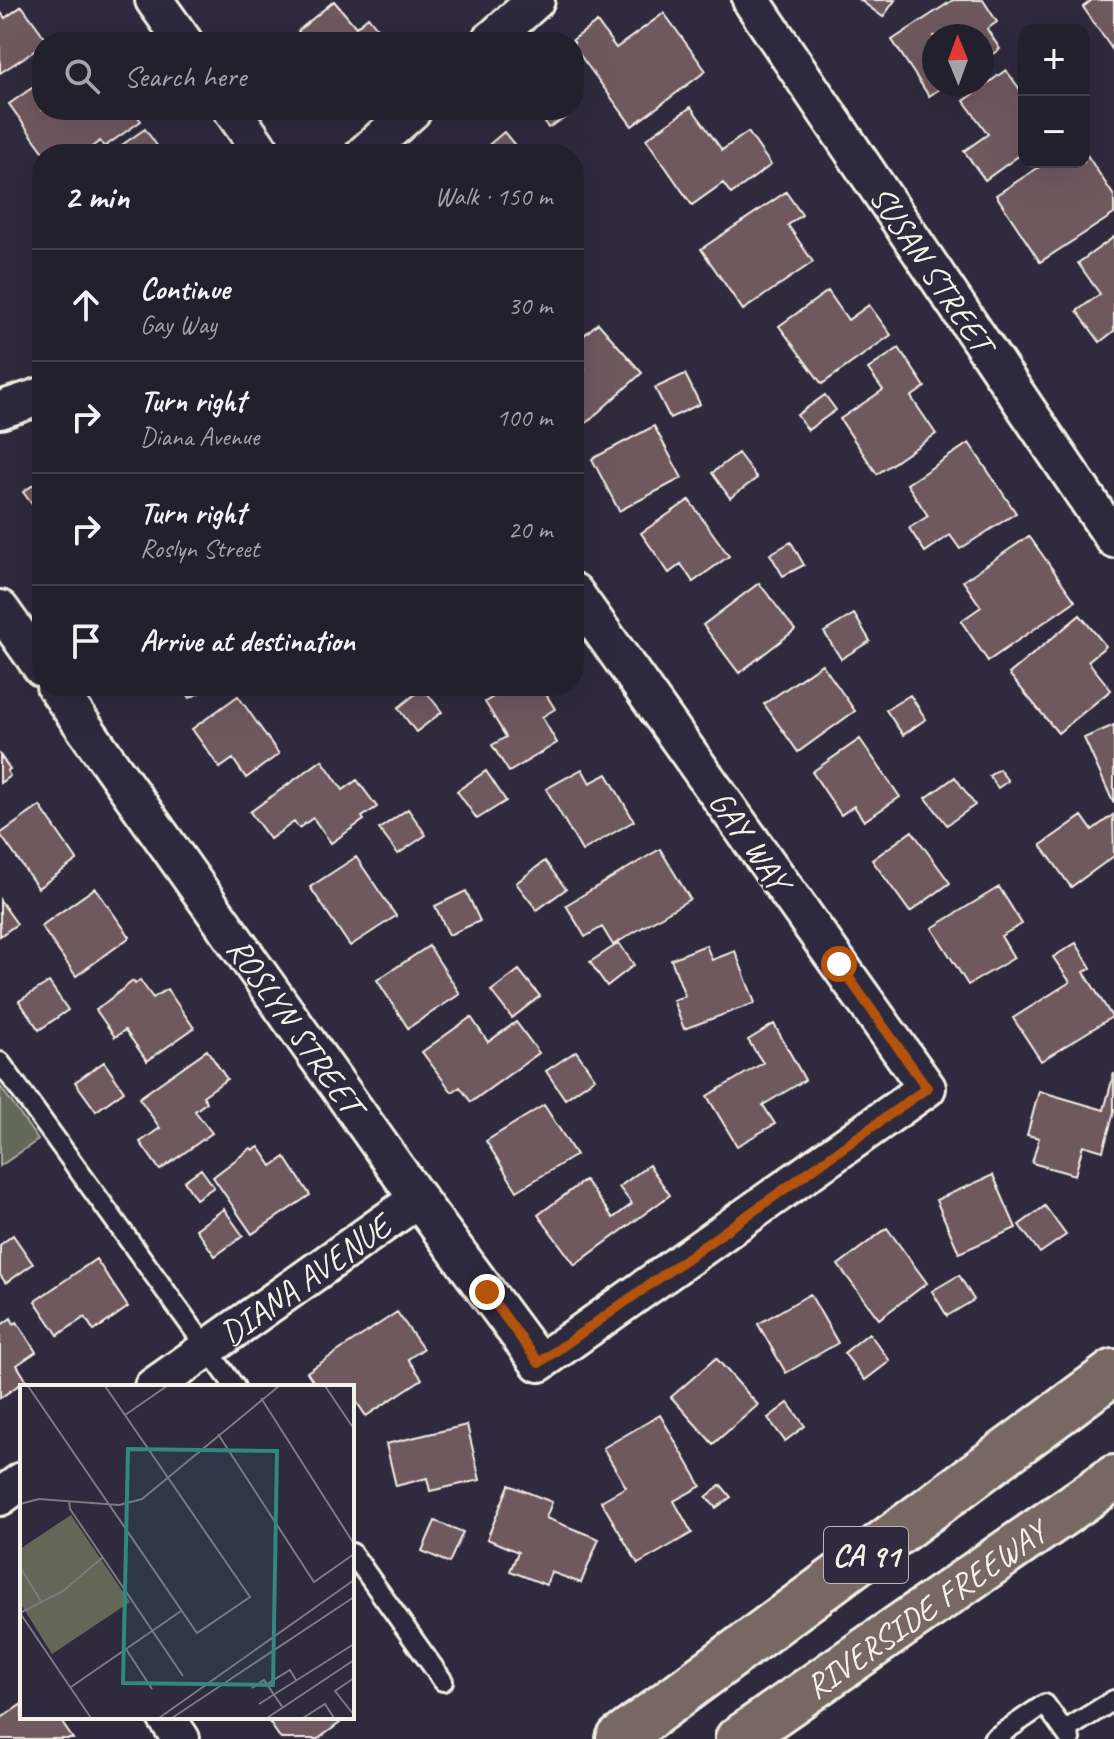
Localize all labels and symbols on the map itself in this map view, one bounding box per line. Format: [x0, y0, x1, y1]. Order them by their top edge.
north arrow [922, 24, 994, 96]
street label: SUSAN STREET [860, 177, 1007, 366]
street label: GAY WAY [700, 782, 804, 904]
street label: ROSLYN STREET [218, 929, 377, 1129]
route start [821, 946, 857, 982]
street label: DIANA AVENUE [211, 1202, 402, 1355]
route end [469, 1274, 505, 1310]
inset map [20, 1385, 354, 1719]
street label: RIVERSIDE FREEWAY [797, 1508, 1059, 1708]
road number: CA 91 [824, 1527, 908, 1583]

